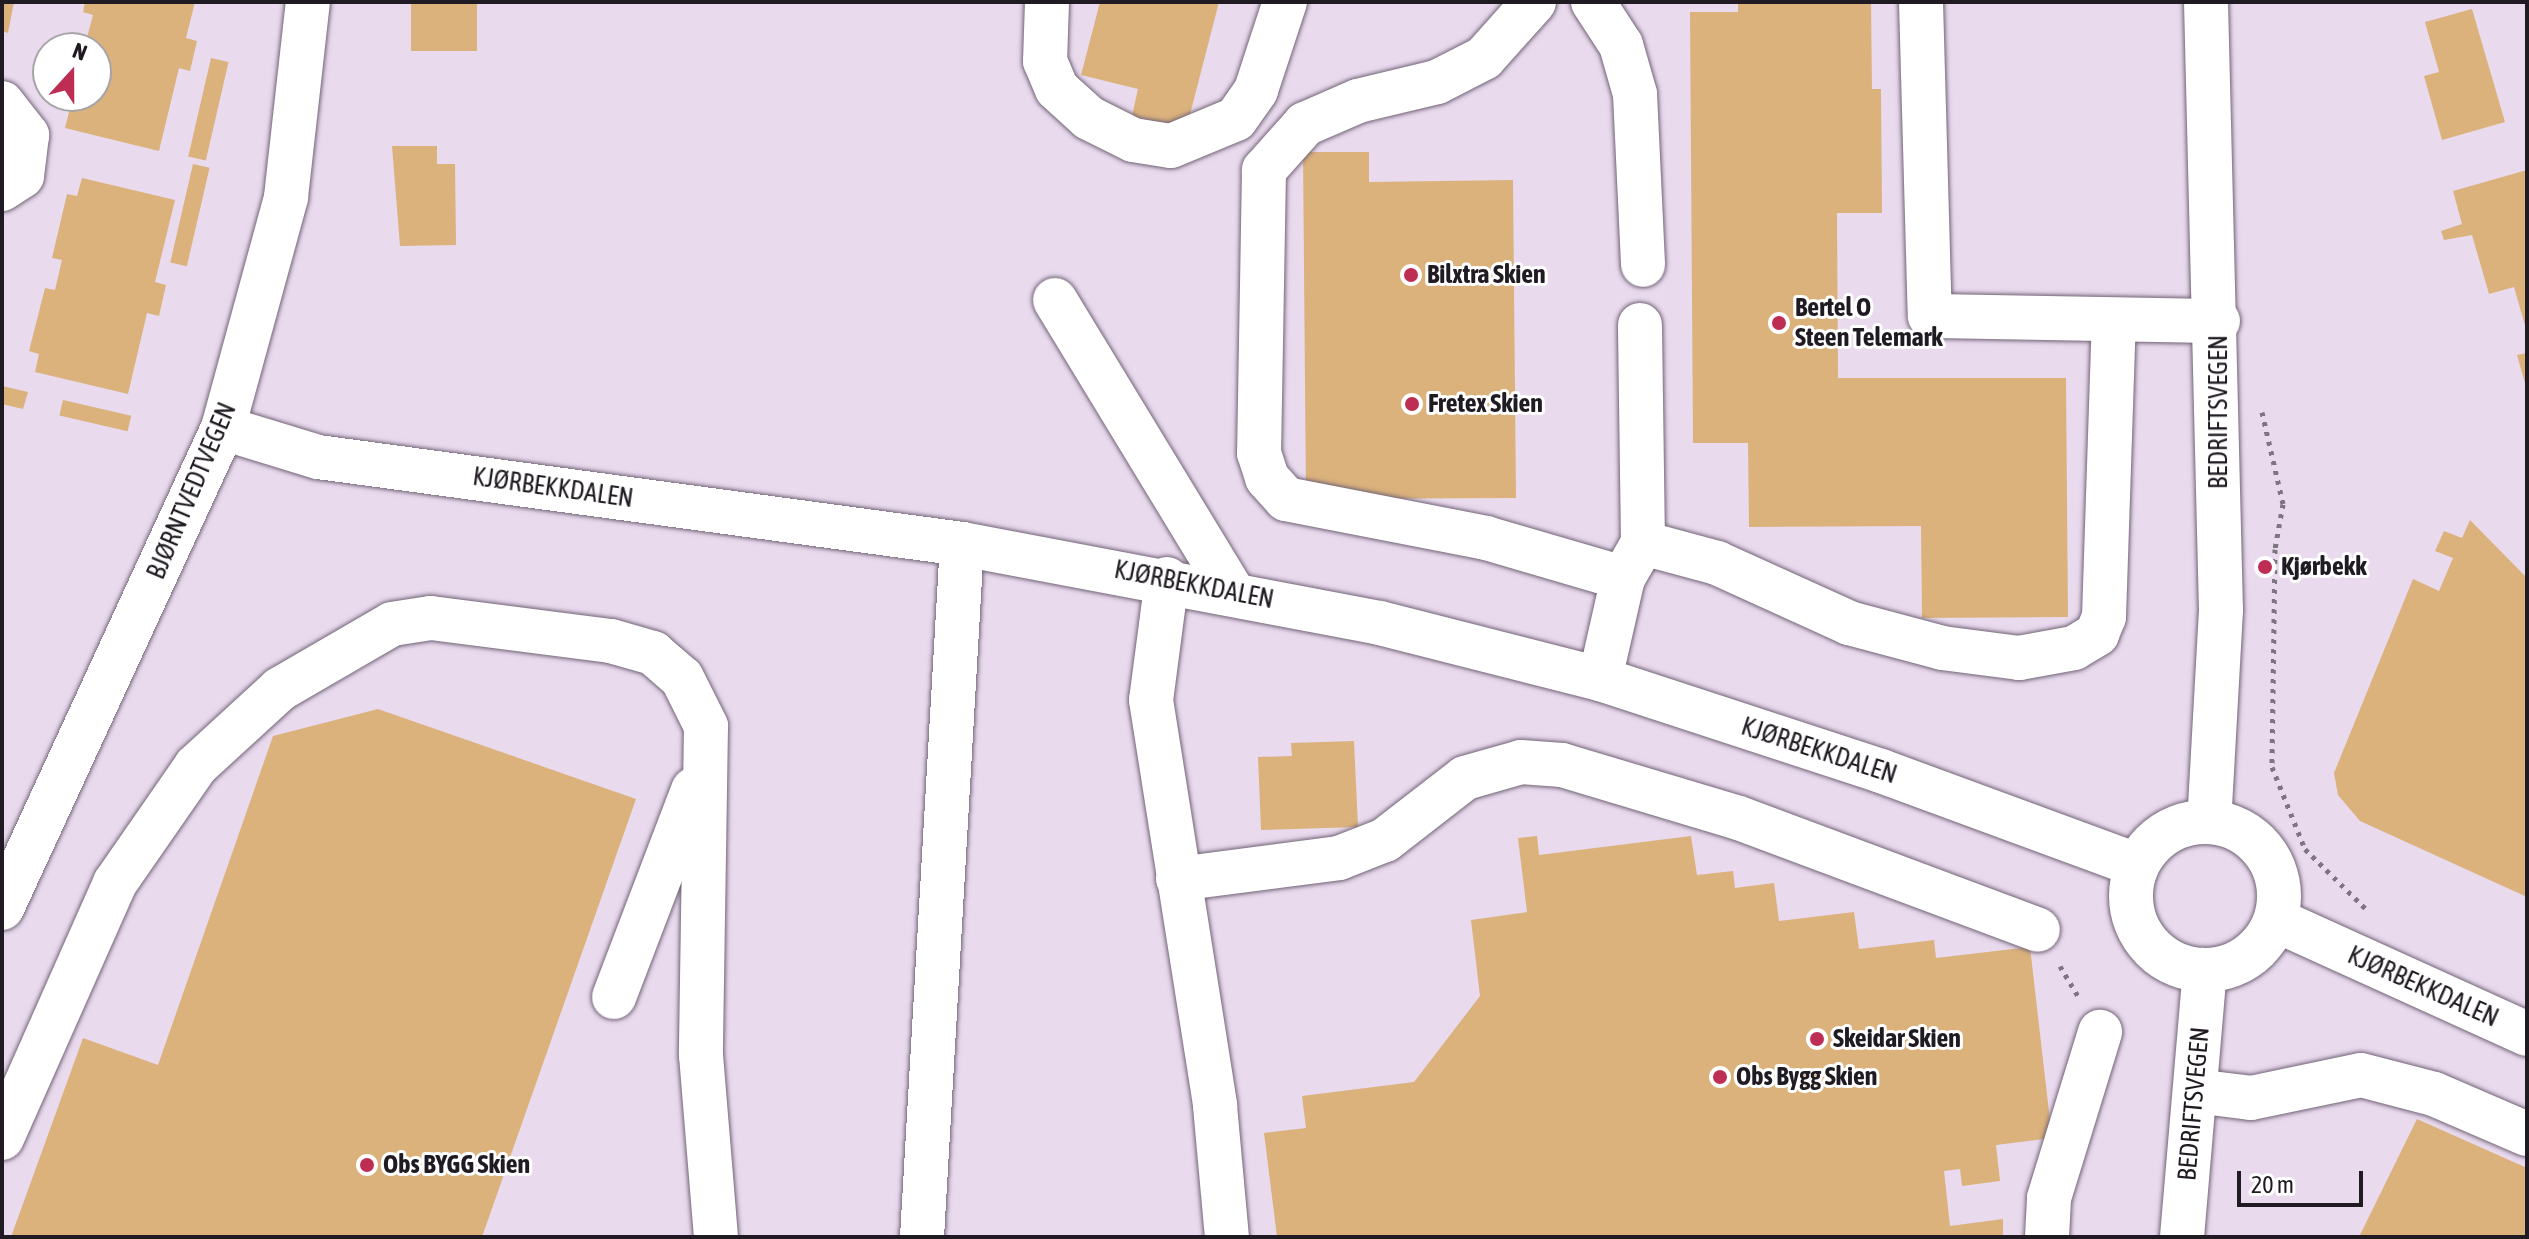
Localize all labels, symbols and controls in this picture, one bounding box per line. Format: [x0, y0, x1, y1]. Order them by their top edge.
north arrow [32, 32, 112, 112]
text: N [69, 37, 91, 66]
place label: Bilxtra Skien [1427, 259, 1546, 291]
marker: Bilxtra Skien [1402, 266, 1420, 284]
place label: Bertel O Steen Telemark [1795, 292, 1943, 354]
marker: Bertel O Steen Telemark [1770, 314, 1788, 332]
street label: BEDRIFTSVEGEN [2203, 335, 2235, 489]
place label: Fretex Skien [1428, 388, 1543, 420]
marker: Fretex Skien [1403, 395, 1421, 413]
street label: BJØRNTVEDTVEGEN [141, 398, 243, 584]
street label: KJØRBEKKDALEN [471, 461, 635, 515]
place label: Kjørbekk [2281, 551, 2367, 583]
street label: KJØRBEKKDALEN [1112, 554, 1276, 616]
marker: Kjørbekk [2256, 558, 2274, 576]
street label: KJØRBEKKDALEN [1737, 711, 1901, 791]
street label: KJØRBEKKDALEN [2343, 940, 2503, 1034]
place label: Skeidar Skien [1833, 1023, 1961, 1055]
street label: BEDRIFTSVEGEN [2172, 1026, 2216, 1182]
marker: Skeidar Skien [1808, 1030, 1826, 1048]
place label: Obs Bygg Skien [1736, 1061, 1877, 1093]
marker: Obs Bygg Skien [1711, 1068, 1729, 1086]
place label: Obs BYGG Skien [383, 1149, 530, 1181]
scale bar [2241, 1155, 2367, 1205]
marker: Obs BYGG Skien [358, 1156, 376, 1174]
text: 20 m [2251, 1171, 2294, 1198]

